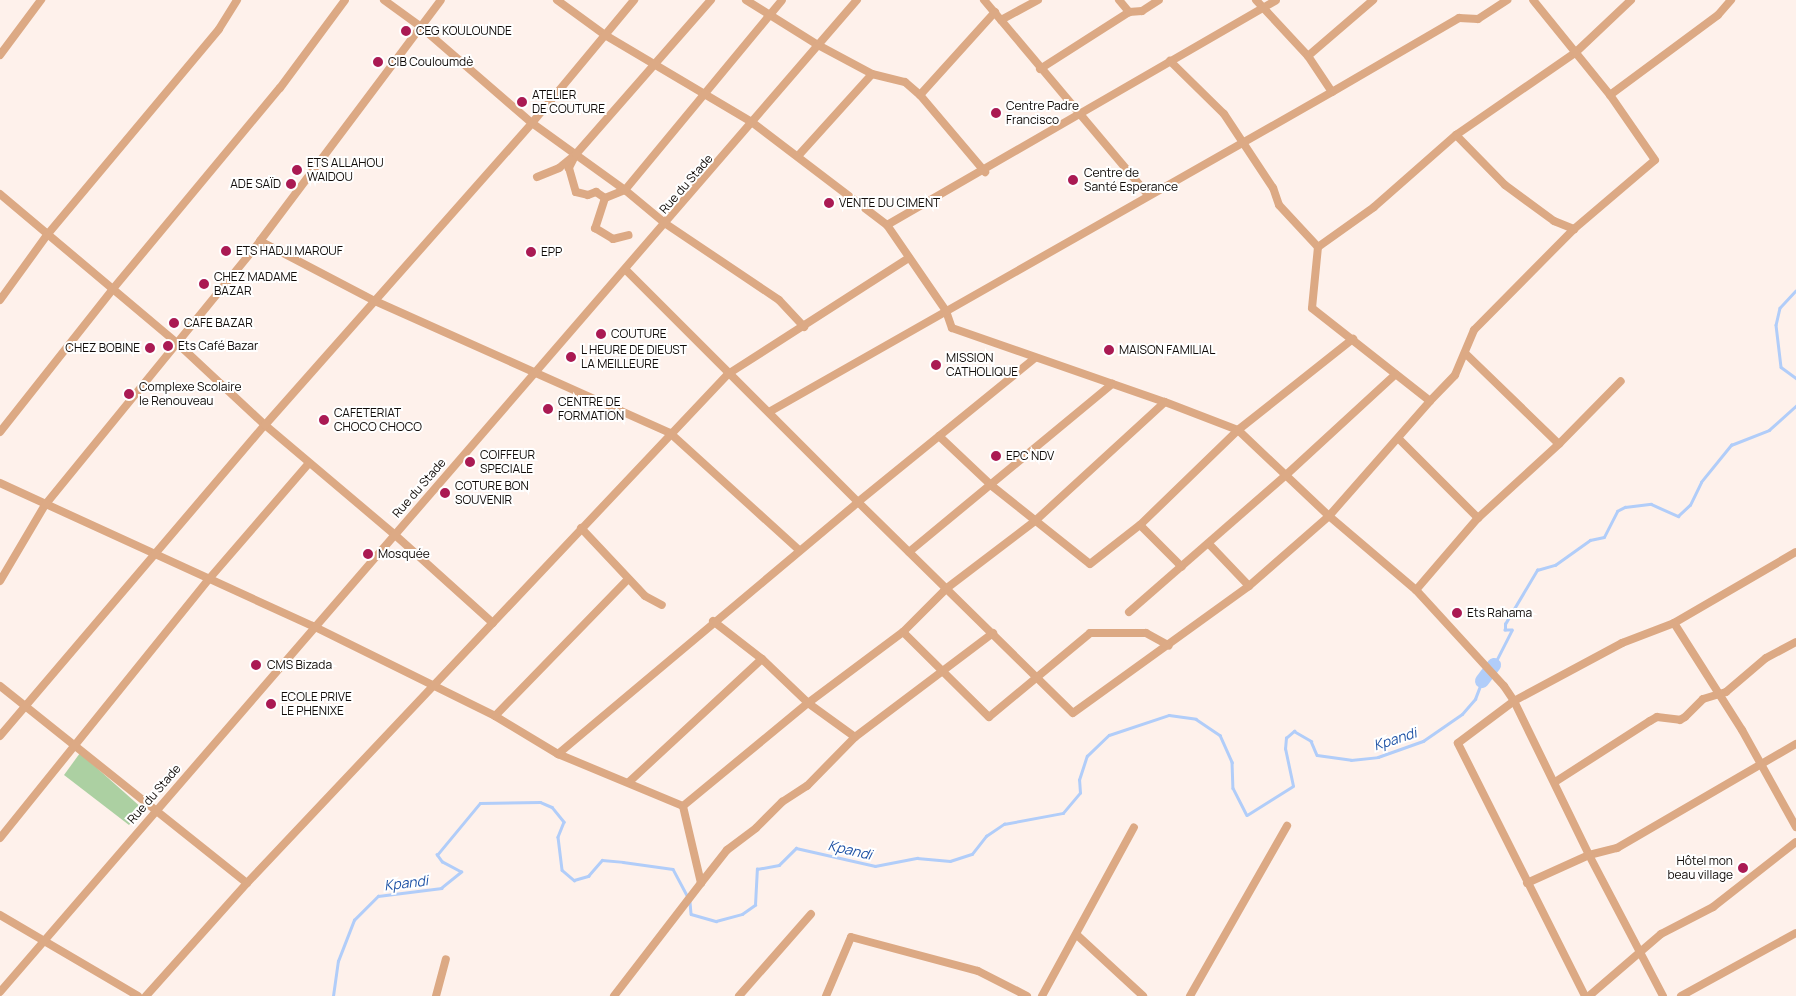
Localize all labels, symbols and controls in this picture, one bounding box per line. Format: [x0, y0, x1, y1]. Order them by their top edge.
place label: CEG KOULOUNDE [416, 24, 512, 38]
marker: CEG KOULOUNDE [400, 25, 412, 37]
place label: CIB Couloumdè [388, 55, 473, 69]
marker: CIB Couloumdè [372, 56, 384, 68]
place label: ATELIER DE COUTURE [532, 88, 605, 116]
marker: ATELIER DE COUTURE [516, 96, 528, 108]
place label: Centre Padre Francisco [1006, 99, 1079, 127]
marker: Centre Padre Francisco [990, 107, 1002, 119]
street label: Rue du Stade [656, 151, 716, 217]
place label: ETS ALLAHOU WAIDOU [307, 156, 384, 184]
marker: ETS ALLAHOU WAIDOU [291, 164, 303, 176]
place label: Centre de Santé Esperance [1084, 166, 1178, 194]
marker: Centre de Santé Esperance [1066, 173, 1080, 187]
place label: ADE SAÏD [230, 177, 281, 191]
marker: ADE SAÏD [285, 178, 297, 190]
place label: VENTE DU CIMENT [839, 196, 940, 210]
marker: VENTE DU CIMENT [823, 197, 835, 209]
place label: ETS HADJI MAROUF [236, 244, 343, 258]
marker: ETS HADJI MAROUF [220, 245, 232, 257]
place label: EPP [541, 245, 562, 259]
marker: EPP [525, 246, 537, 258]
place label: CHEZ MADAME BAZAR [214, 270, 297, 298]
marker: CHEZ MADAME BAZAR [198, 278, 210, 290]
place label: CAFE BAZAR [184, 316, 253, 330]
marker: CAFE BAZAR [168, 317, 180, 329]
place label: COUTURE [611, 327, 667, 341]
marker: COUTURE [595, 328, 607, 340]
place label: Ets Café Bazar [178, 339, 258, 353]
marker: Ets Café Bazar [162, 340, 174, 352]
place label: CHEZ BOBINE [65, 341, 140, 355]
marker: CHEZ BOBINE [144, 342, 156, 354]
place label: L HEURE DE DIEUST LA MEILLEURE [581, 343, 687, 371]
place label: MAISON FAMILIAL [1119, 343, 1215, 357]
marker: MAISON FAMILIAL [1103, 344, 1115, 356]
marker: L HEURE DE DIEUST LA MEILLEURE [565, 351, 577, 363]
place label: MISSION CATHOLIQUE [946, 351, 1018, 379]
marker: MISSION CATHOLIQUE [930, 359, 942, 371]
place label: Complexe Scolaire le Renouveau [139, 380, 241, 408]
marker: Complexe Scolaire le Renouveau [123, 388, 135, 400]
place label: CENTRE DE FORMATION [558, 395, 624, 423]
marker: CENTRE DE FORMATION [542, 403, 554, 415]
place label: CAFETERIAT CHOCO CHOCO [334, 406, 422, 434]
marker: CAFETERIAT CHOCO CHOCO [318, 414, 330, 426]
place label: COIFFEUR SPECIALE [480, 448, 535, 476]
place label: EPC NDV [1006, 449, 1054, 463]
marker: EPC NDV [990, 450, 1002, 462]
street label: Rue du Stade [389, 455, 449, 521]
marker: COIFFEUR SPECIALE [464, 456, 476, 468]
place label: COTURE BON SOUVENIR [455, 479, 529, 507]
marker: COTURE BON SOUVENIR [439, 487, 451, 499]
place label: Mosquée [378, 547, 430, 561]
marker: Mosquée [362, 548, 374, 560]
place label: Ets Rahama [1467, 606, 1532, 620]
marker: Ets Rahama [1451, 607, 1463, 619]
marker: CMS Bizada [249, 658, 263, 672]
place label: CMS Bizada [267, 658, 332, 672]
place label: ECOLE PRIVE LE PHENIXE [281, 690, 352, 718]
marker: ECOLE PRIVE LE PHENIXE [265, 698, 277, 710]
water label: Kpandi [1371, 724, 1419, 754]
street label: Rue du Stade [124, 761, 184, 827]
water label: Kpandi [827, 837, 873, 863]
place label: Hôtel mon beau village [1668, 854, 1733, 882]
marker: Hôtel mon beau village [1737, 862, 1749, 874]
water label: Kpandi [383, 872, 429, 894]

